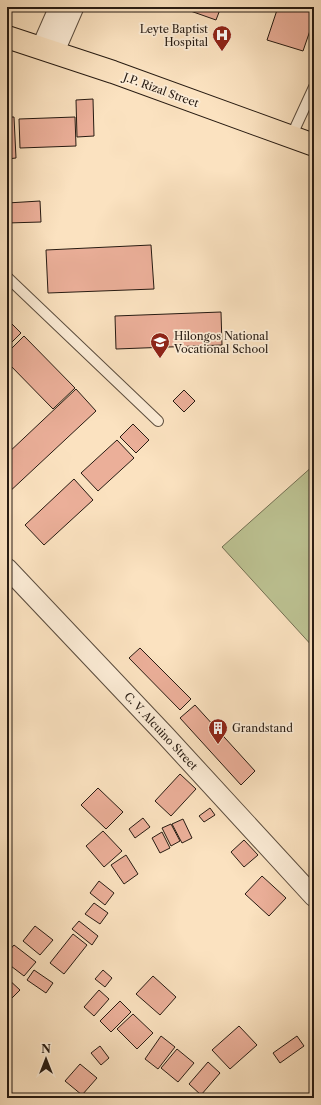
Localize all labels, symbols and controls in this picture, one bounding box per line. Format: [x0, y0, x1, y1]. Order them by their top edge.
place label: Leyte Baptist Hospital [140, 22, 209, 49]
hospital icon: Leyte Baptist Hospital [211, 24, 233, 52]
street label: J.P. Rizal Street [120, 69, 201, 110]
place label: Hilongos National Vocational School [173, 329, 269, 356]
school or university icon: Hilongos National Vocational School [149, 331, 171, 359]
street label: C. V. Alcuino Street [121, 689, 201, 773]
building icon: Grandstand [207, 717, 229, 745]
place label: Grandstand [232, 721, 293, 735]
north arrow [26, 1039, 66, 1079]
text: N [41, 1042, 51, 1056]

